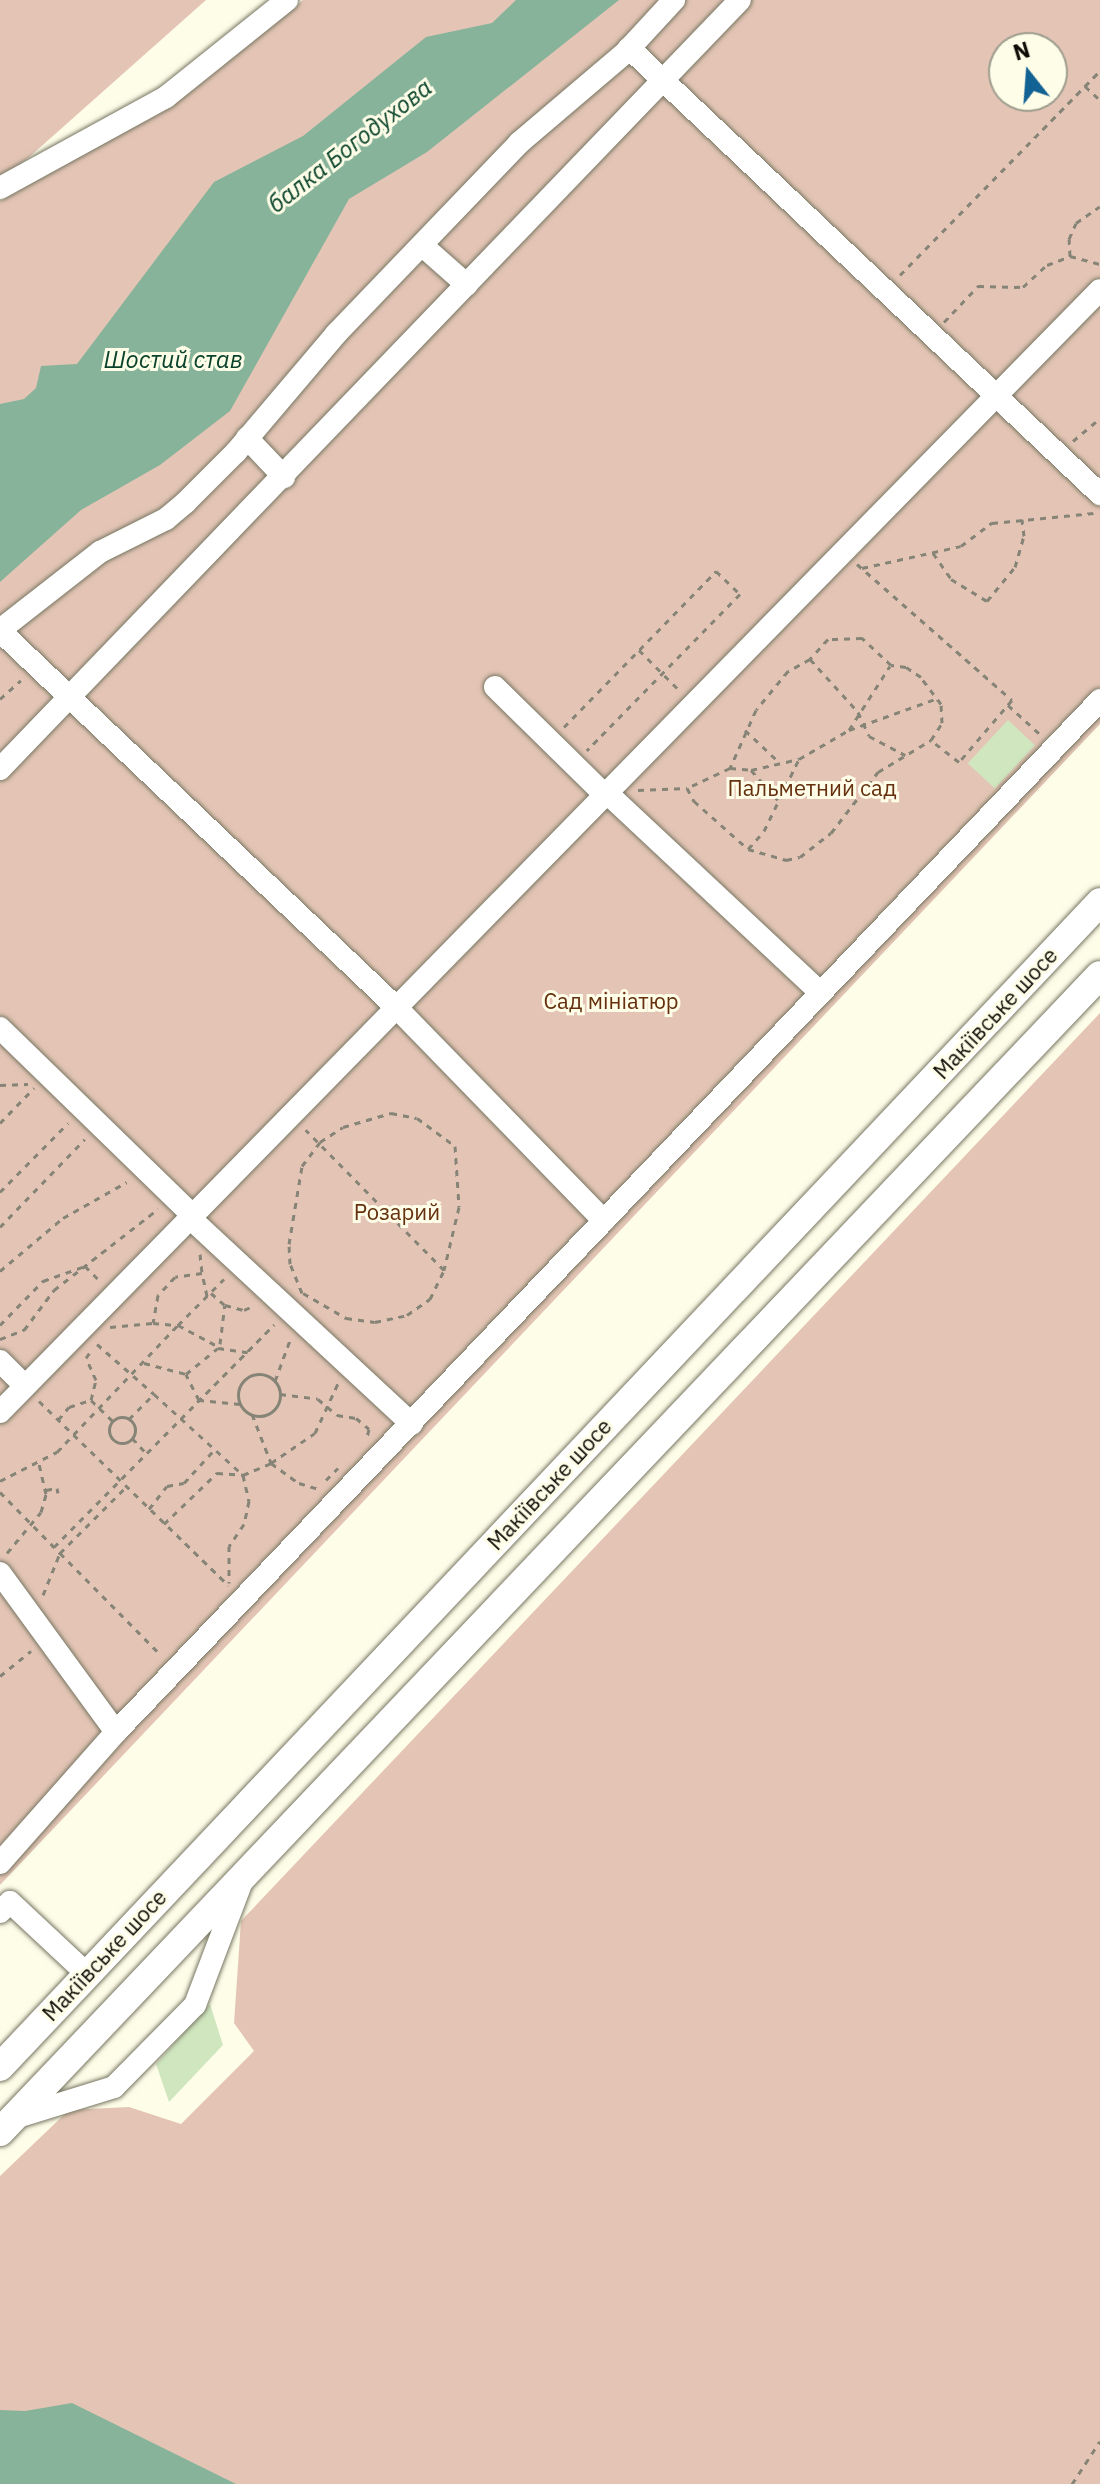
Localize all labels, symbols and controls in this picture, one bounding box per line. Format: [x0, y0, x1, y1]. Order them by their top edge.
north arrow [988, 32, 1068, 112]
text: N [1010, 34, 1033, 67]
water label: балка Богодухова [262, 73, 438, 219]
water label: Шостий став [103, 346, 243, 374]
park label: Пальметний сад [727, 775, 897, 801]
street label: Макіївське шосе [927, 942, 1063, 1084]
park label: Сад мініатюр [543, 988, 679, 1014]
park label: Розарий [354, 1199, 440, 1225]
street label: Макіївське шосе [481, 1413, 617, 1555]
street label: Макіївське шосе [36, 1884, 172, 2026]

